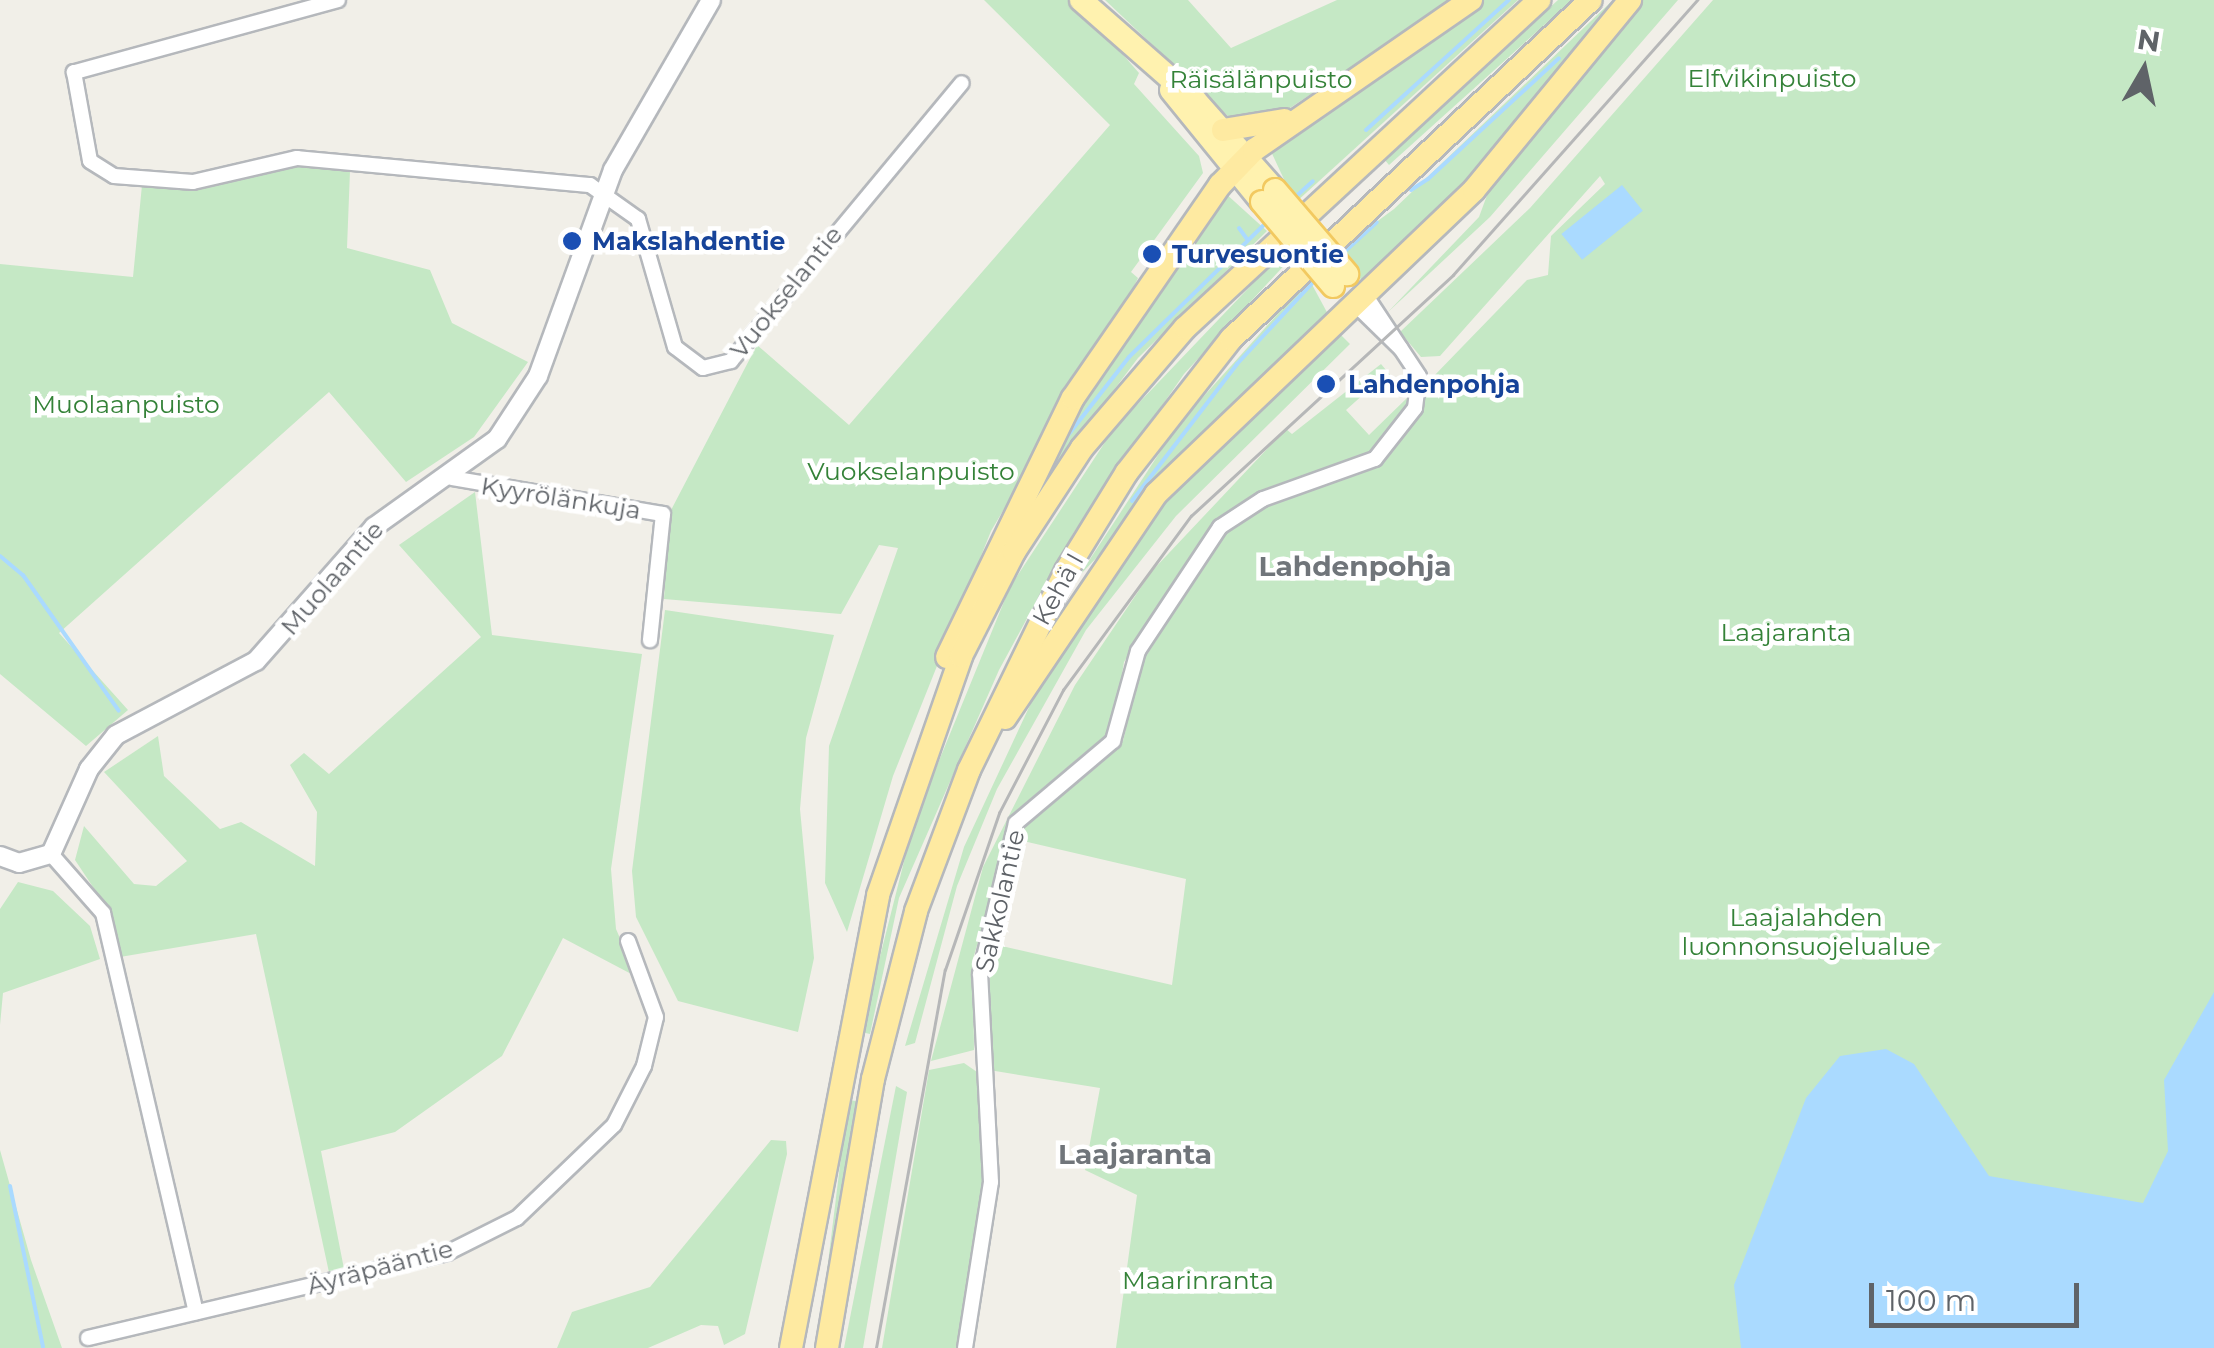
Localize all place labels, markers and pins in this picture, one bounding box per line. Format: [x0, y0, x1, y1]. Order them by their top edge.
place label: Makslahdentie [592, 226, 785, 256]
marker: Makslahdentie [561, 230, 583, 252]
place label: Turvesuontie [1172, 239, 1344, 269]
marker: Turvesuontie [1141, 243, 1163, 265]
place label: Lahdenpohja [1348, 369, 1520, 399]
marker: Lahdenpohja [1313, 371, 1339, 397]

